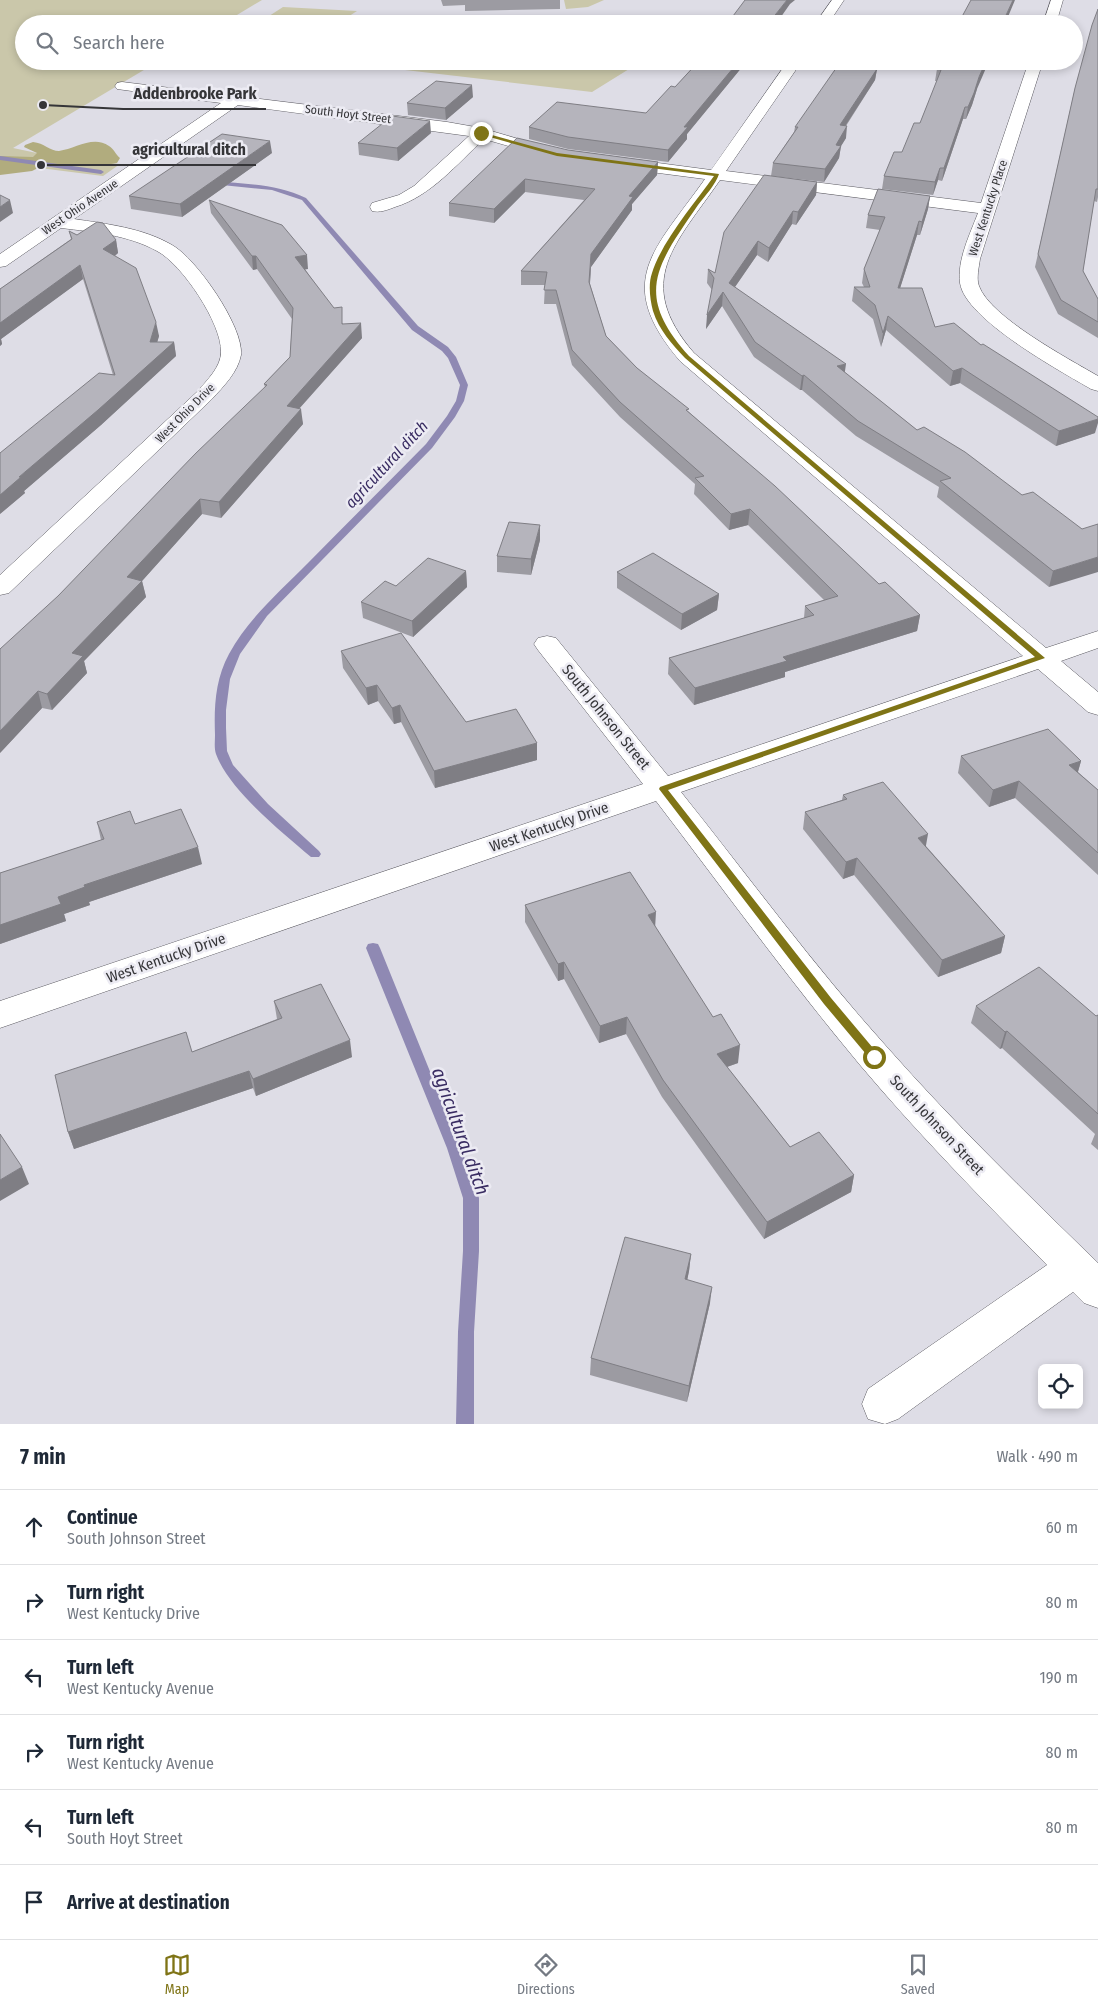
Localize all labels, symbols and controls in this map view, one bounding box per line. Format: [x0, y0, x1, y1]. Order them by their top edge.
search box [15, 15, 1083, 70]
icon: search [33, 29, 61, 57]
text: Search here [73, 31, 165, 54]
callout: Addenbrooke Park [123, 78, 266, 109]
text: Addenbrooke Park [132, 84, 257, 103]
street label: South Hoyt Street [304, 102, 392, 126]
route end [470, 122, 493, 145]
callout: agricultural ditch [122, 134, 256, 165]
text: agricultural ditch [132, 140, 246, 159]
street label: West Kentucky Place [966, 158, 1010, 258]
street label: West Ohio Avenue [39, 176, 121, 238]
street label: West Ohio Drive [152, 380, 218, 446]
water label: agricultural ditch [341, 417, 432, 512]
street label: South Johnson Street [558, 661, 654, 773]
street label: West Kentucky Drive [487, 798, 611, 856]
street label: West Kentucky Drive [104, 929, 228, 987]
route start [863, 1046, 886, 1069]
water label: agricultural ditch [427, 1064, 494, 1198]
street label: South Johnson Street [886, 1071, 988, 1179]
map controls [1038, 1364, 1083, 1409]
button: locate [1038, 1364, 1083, 1409]
text: 7 min [20, 1444, 66, 1470]
text: Walk · 490 m [997, 1447, 1078, 1466]
text: Continue [67, 1506, 138, 1529]
icon: ahead [20, 1513, 48, 1541]
text: 60 m [1046, 1518, 1078, 1537]
text: South Johnson Street [67, 1529, 206, 1548]
text: Turn right [67, 1581, 144, 1604]
icon: right [20, 1588, 48, 1616]
text: 80 m [1046, 1593, 1078, 1612]
text: West Kentucky Drive [67, 1604, 200, 1623]
text: Turn left [67, 1656, 134, 1679]
icon: left [20, 1663, 48, 1691]
text: 190 m [1040, 1668, 1078, 1687]
text: West Kentucky Avenue [67, 1679, 214, 1698]
text: Turn right [67, 1731, 144, 1754]
icon: right [20, 1738, 48, 1766]
text: 80 m [1046, 1743, 1078, 1762]
text: West Kentucky Avenue [67, 1754, 214, 1773]
text: Turn left [67, 1806, 134, 1829]
icon: left [20, 1813, 48, 1841]
text: 80 m [1046, 1818, 1078, 1837]
text: South Hoyt Street [67, 1829, 183, 1848]
icon: arrive [20, 1888, 48, 1916]
text: Arrive at destination [67, 1891, 230, 1914]
tab: Map [163, 1951, 191, 1998]
tab: Directions [517, 1951, 575, 1998]
tab: Saved [901, 1951, 935, 1998]

